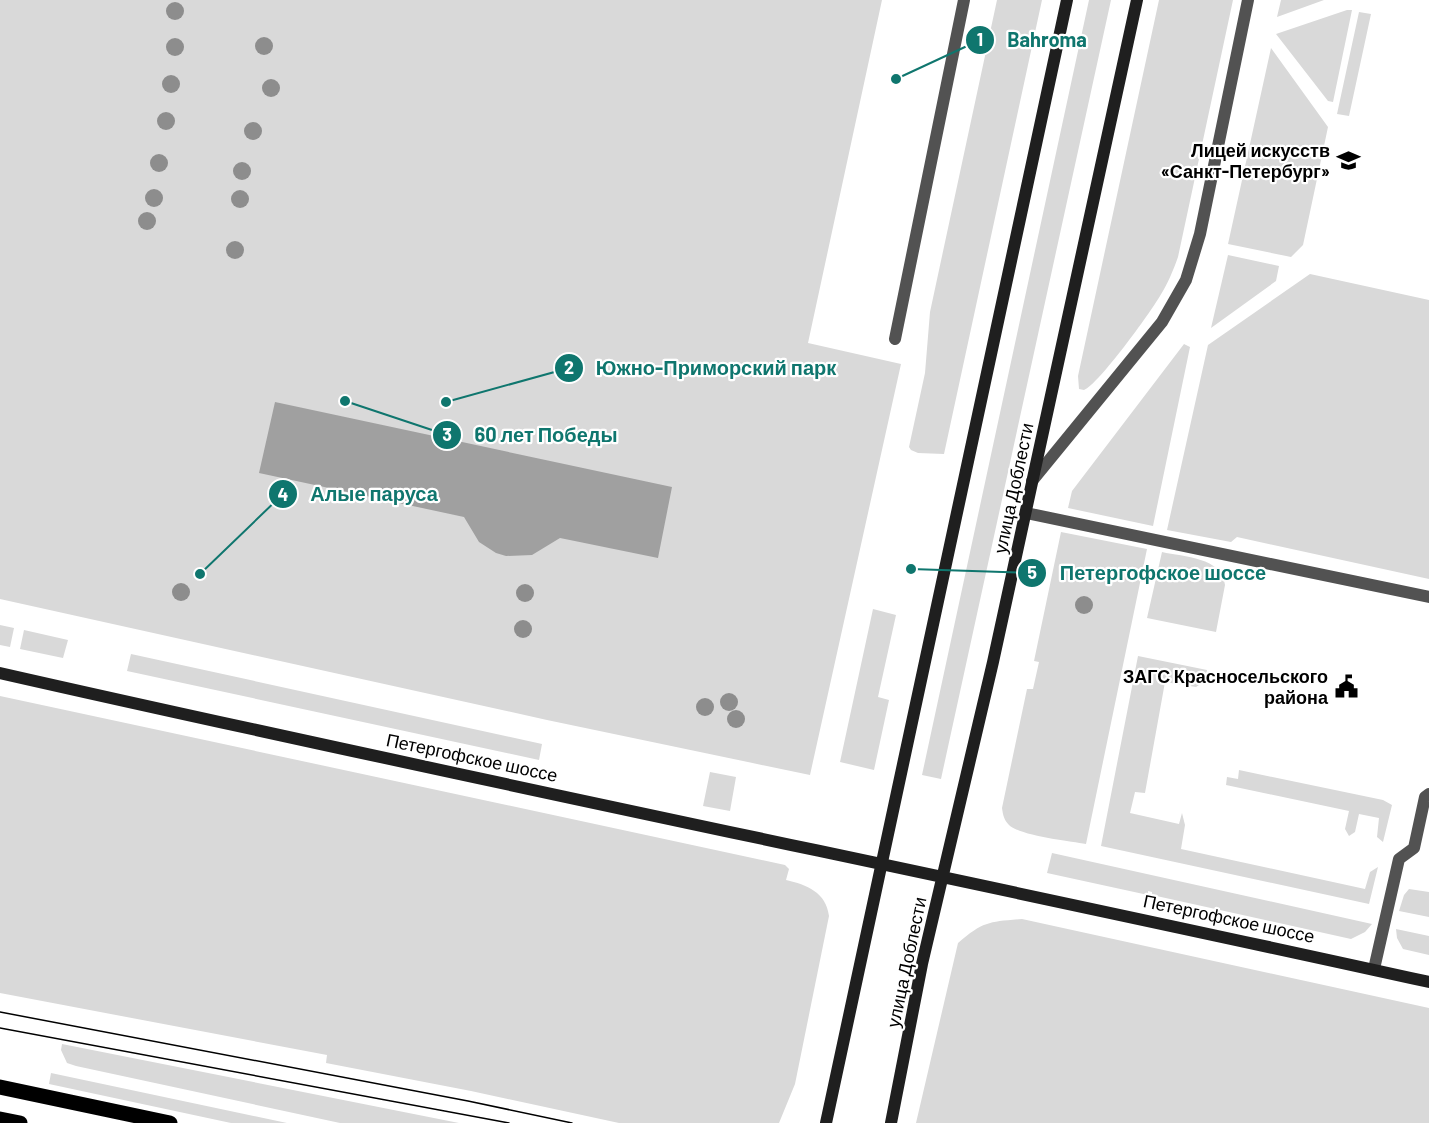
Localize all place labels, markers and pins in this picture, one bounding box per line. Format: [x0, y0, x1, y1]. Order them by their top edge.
callout: Bahroma [965, 21, 1099, 59]
place label: Лицей искусств «Санкт-Петербург» [1161, 139, 1330, 182]
school or university icon: Лицей искусств «Санкт-Петербург» [1335, 147, 1361, 173]
callout: Южно-Приморский парк [554, 349, 849, 387]
callout: 60 лет Победы [432, 416, 629, 454]
callout: Алые паруса [268, 475, 449, 513]
callout: Петергофское шоссе [1017, 554, 1278, 592]
place label: ЗАГС Красносельского района [1123, 665, 1329, 708]
public building icon: ЗАГС Красносельского района [1333, 673, 1359, 699]

